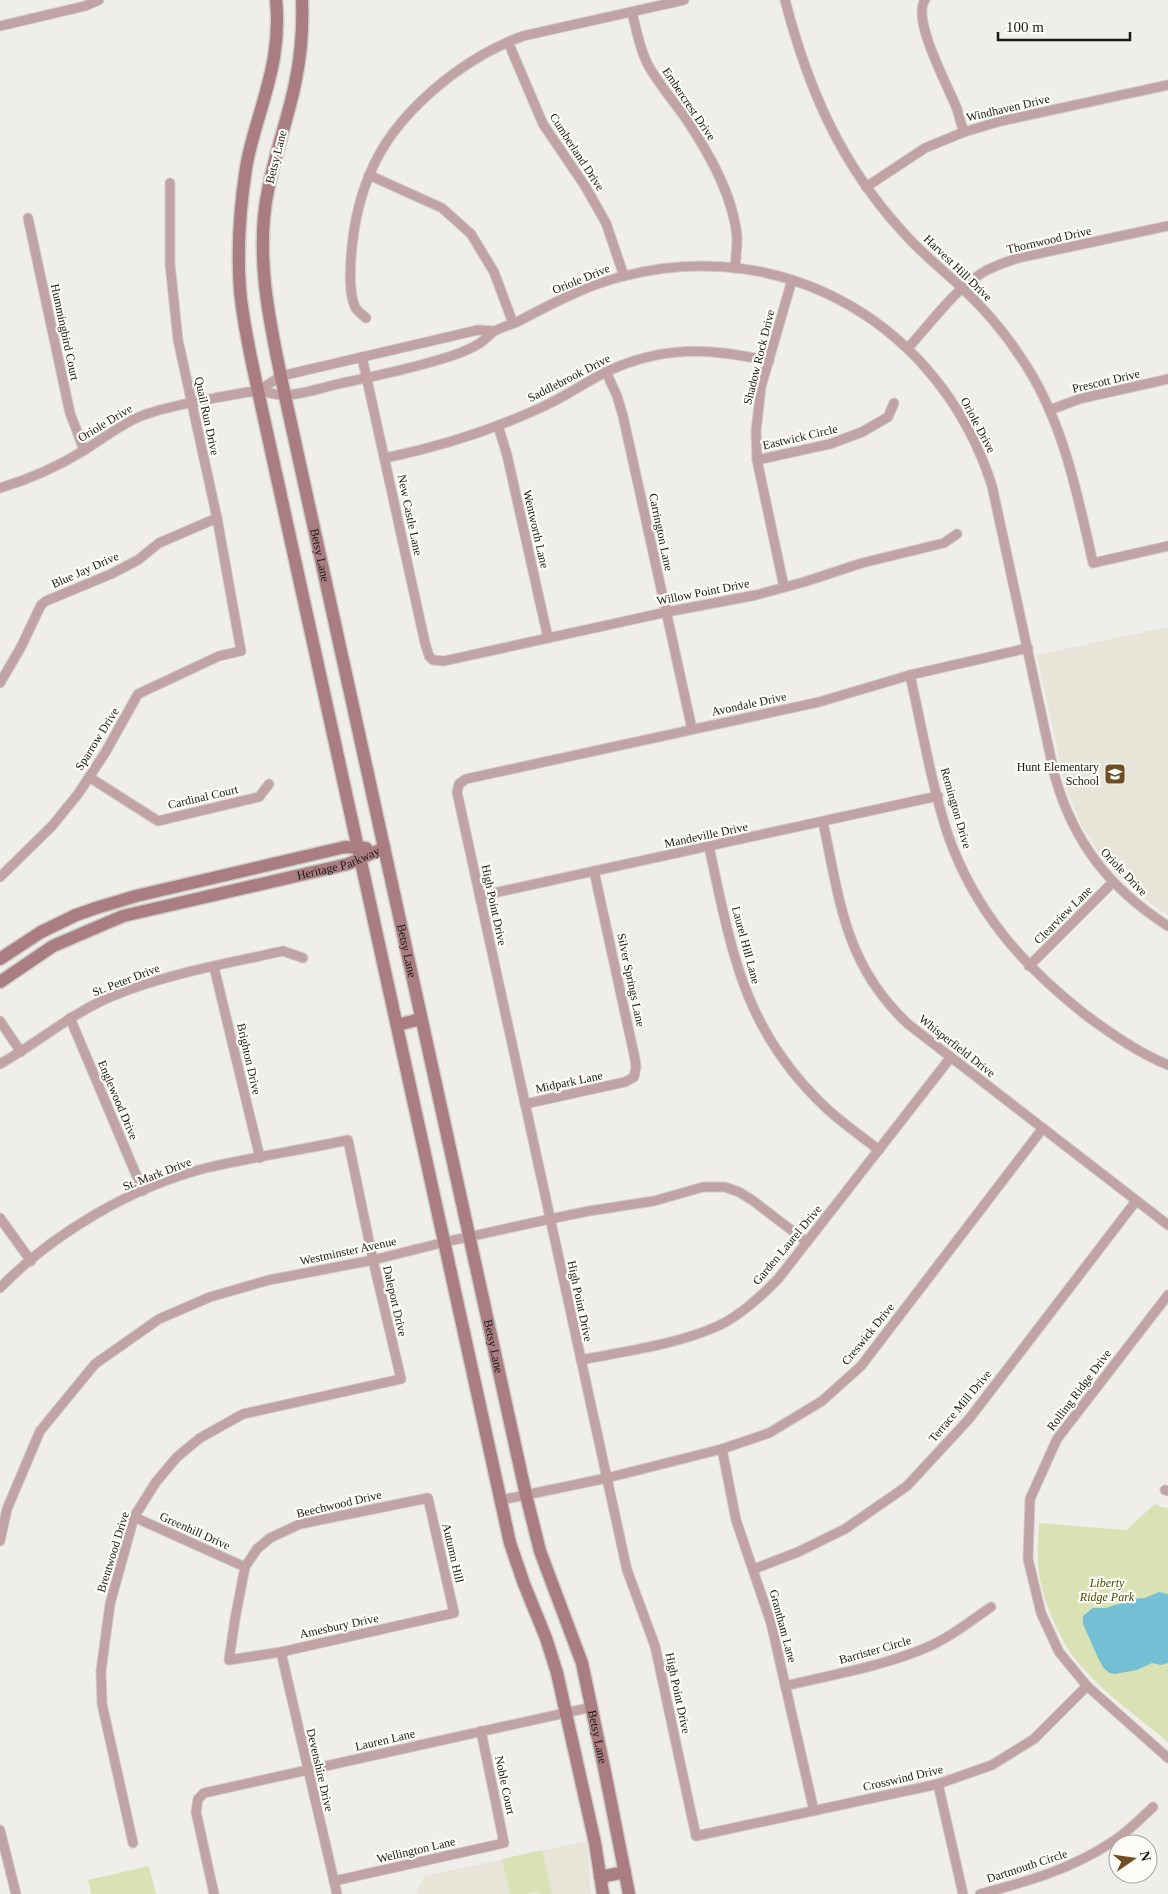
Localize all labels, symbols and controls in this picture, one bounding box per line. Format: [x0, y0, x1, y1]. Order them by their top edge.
scale bar [998, 10, 1130, 42]
text: 100 m [1006, 19, 1044, 35]
street label: Embercrest Drive [659, 65, 719, 143]
street label: Windhaven Drive [965, 92, 1051, 124]
street label: Cumberland Drive [547, 111, 607, 193]
street label: Betsy Lane [263, 129, 289, 185]
street label: Thornwood Drive [1005, 223, 1093, 257]
street label: Harvest Hill Drive [921, 232, 995, 304]
street label: Oriole Drive [550, 261, 612, 297]
street label: Hummingbird Court [48, 282, 82, 382]
street label: Shadow Rock Drive [740, 308, 778, 406]
street label: Saddlebrook Drive [525, 351, 613, 405]
street label: Prescott Drive [1071, 366, 1141, 396]
street label: Quail Run Drive [192, 375, 222, 457]
street label: Oriole Drive [958, 395, 998, 455]
street label: Oriole Drive [75, 401, 135, 445]
street label: Eastwick Circle [761, 422, 839, 452]
street label: New Castle Lane [395, 473, 425, 557]
street label: Wentworth Lane [520, 488, 552, 570]
street label: Carrington Lane [646, 492, 676, 572]
street label: Betsy Lane [307, 527, 333, 583]
street label: Blue Jay Drive [49, 549, 121, 591]
street label: Willow Point Drive [655, 576, 751, 608]
street label: Avondale Drive [710, 689, 788, 719]
street label: Sparrow Drive [72, 705, 122, 773]
place label: Hunt Elementary School [1017, 760, 1100, 788]
school or university icon: Hunt Elementary School [1103, 762, 1127, 786]
street label: Remington Drive [938, 766, 974, 850]
street label: Cardinal Court [167, 782, 240, 812]
street label: Mandeville Drive [663, 819, 749, 851]
street label: Heritage Parkway [295, 844, 382, 883]
street label: Oriole Drive [1098, 845, 1150, 899]
street label: High Point Drive [479, 863, 509, 947]
street label: Clearview Lane [1031, 883, 1095, 947]
street label: Laurel Hill Lane [729, 905, 763, 985]
street label: Betsy Lane [394, 923, 419, 979]
street label: Silver Springs Lane [614, 932, 648, 1028]
street label: St. Peter Drive [90, 961, 162, 999]
street label: Whisperfield Drive [916, 1012, 998, 1080]
street label: Brighton Drive [234, 1022, 264, 1096]
street label: Englewood Drive [95, 1058, 141, 1142]
street label: Midpark Lane [534, 1068, 604, 1096]
street label: St. Mark Drive [121, 1155, 193, 1193]
street label: Garden Laurel Drive [750, 1202, 824, 1288]
street label: Westminster Avenue [298, 1234, 398, 1268]
street label: High Point Drive [565, 1259, 595, 1343]
street label: Daleport Drive [380, 1264, 410, 1338]
street label: Creswick Drive [839, 1300, 897, 1368]
street label: Betsy Lane [481, 1318, 506, 1374]
street label: Rolling Ridge Drive [1044, 1347, 1114, 1433]
street label: Terrace Mill Drive [926, 1367, 994, 1445]
street label: Beechwood Drive [295, 1487, 383, 1521]
street label: Greenhill Drive [158, 1509, 232, 1553]
street label: Brentwood Drive [94, 1510, 132, 1594]
street label: Autumn Hill [439, 1522, 467, 1585]
park label: Liberty Ridge Park [1079, 1576, 1135, 1604]
street label: Grantham Lane [767, 1588, 799, 1664]
street label: Amesbury Drive [298, 1611, 380, 1641]
street label: Barrister Circle [837, 1633, 913, 1667]
street label: High Point Drive [663, 1651, 693, 1735]
street label: Betsy Lane [585, 1709, 610, 1765]
street label: Lauren Lane [354, 1726, 416, 1754]
street label: Devenshire Drive [304, 1727, 336, 1813]
street label: Noble Court [492, 1754, 518, 1816]
street label: Crosswind Drive [862, 1762, 944, 1794]
street label: Wellington Lane [375, 1834, 457, 1866]
north arrow [1108, 1834, 1158, 1884]
street label: Dartmouth Circle [985, 1846, 1069, 1886]
text: N [1137, 1850, 1154, 1863]

